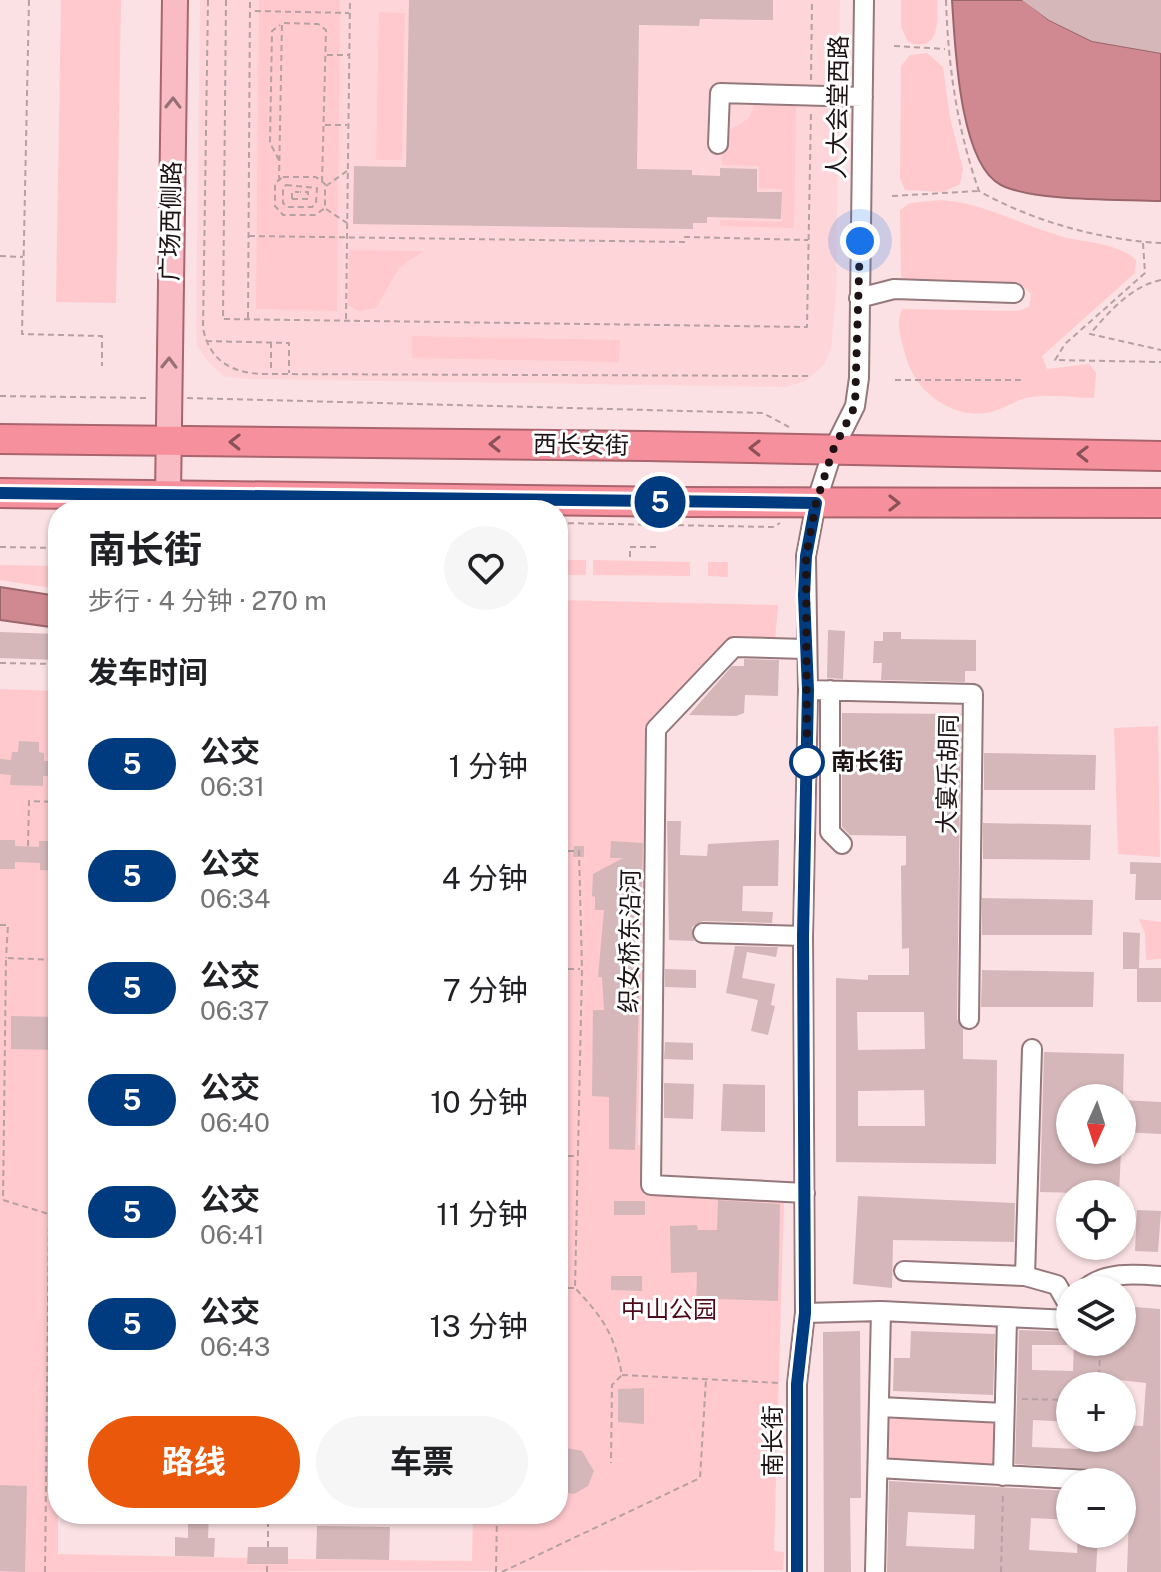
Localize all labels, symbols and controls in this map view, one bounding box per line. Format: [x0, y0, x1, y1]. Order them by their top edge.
street label: 人大会堂西路 [822, 35, 852, 179]
one-way arrow [164, 96, 182, 109]
street label: 广场西侧路 [155, 161, 185, 281]
your location [840, 221, 880, 261]
one-way arrow [160, 356, 178, 369]
street label: 西长安街 [533, 429, 629, 459]
one-way arrow [228, 433, 241, 451]
one-way arrow [488, 435, 501, 453]
one-way arrow [748, 439, 761, 457]
one-way arrow [1076, 446, 1089, 463]
line badge: 5 [634, 476, 686, 528]
text: 5 [651, 485, 669, 518]
one-way arrow [888, 494, 901, 512]
button: heart [444, 526, 528, 610]
text: 南长街 [88, 527, 202, 572]
text: 步行 · 4 分钟 · 270 m [88, 585, 327, 616]
text: 发车时间 [88, 654, 208, 690]
street label: 大宴乐胡同 [932, 714, 962, 834]
text: 公交 [200, 733, 260, 769]
marker: 南长街 [790, 745, 824, 779]
text: 5 [123, 747, 141, 780]
place label: 南长街 [831, 747, 903, 775]
text: 1 分钟 [448, 748, 528, 784]
text: 06:31 [200, 771, 265, 802]
text: 公交 [200, 845, 260, 881]
text: 5 [123, 859, 141, 892]
text: 4 分钟 [442, 860, 528, 896]
street label: 织女桥东沿河 [614, 869, 644, 1013]
text: 06:34 [200, 883, 270, 914]
text: 公交 [200, 957, 260, 993]
text: 5 [123, 971, 141, 1004]
text: 7 分钟 [443, 972, 528, 1008]
text: 06:37 [200, 995, 269, 1026]
text: 公交 [200, 1069, 260, 1105]
text: 5 [123, 1083, 141, 1116]
text: 10 分钟 [430, 1084, 528, 1120]
north arrow [1056, 1084, 1136, 1164]
map controls [1056, 1084, 1136, 1548]
text: 06:40 [200, 1107, 270, 1138]
button: locate [1056, 1180, 1136, 1260]
text: 公交 [200, 1181, 260, 1217]
text: 5 [123, 1195, 141, 1228]
text: 11 分钟 [436, 1196, 528, 1232]
text: 06:41 [200, 1219, 265, 1250]
button: layers [1056, 1276, 1136, 1356]
text: 公交 [200, 1293, 260, 1329]
park label: 中山公园 [621, 1295, 717, 1323]
text: 5 [123, 1307, 141, 1340]
text: 13 分钟 [430, 1308, 528, 1344]
text: 06:43 [200, 1331, 270, 1362]
button: + [1056, 1372, 1136, 1452]
street label: 南长街 [758, 1405, 786, 1477]
button: 路线 [88, 1416, 300, 1508]
button: 车票 [316, 1416, 528, 1508]
button: − [1056, 1468, 1136, 1548]

